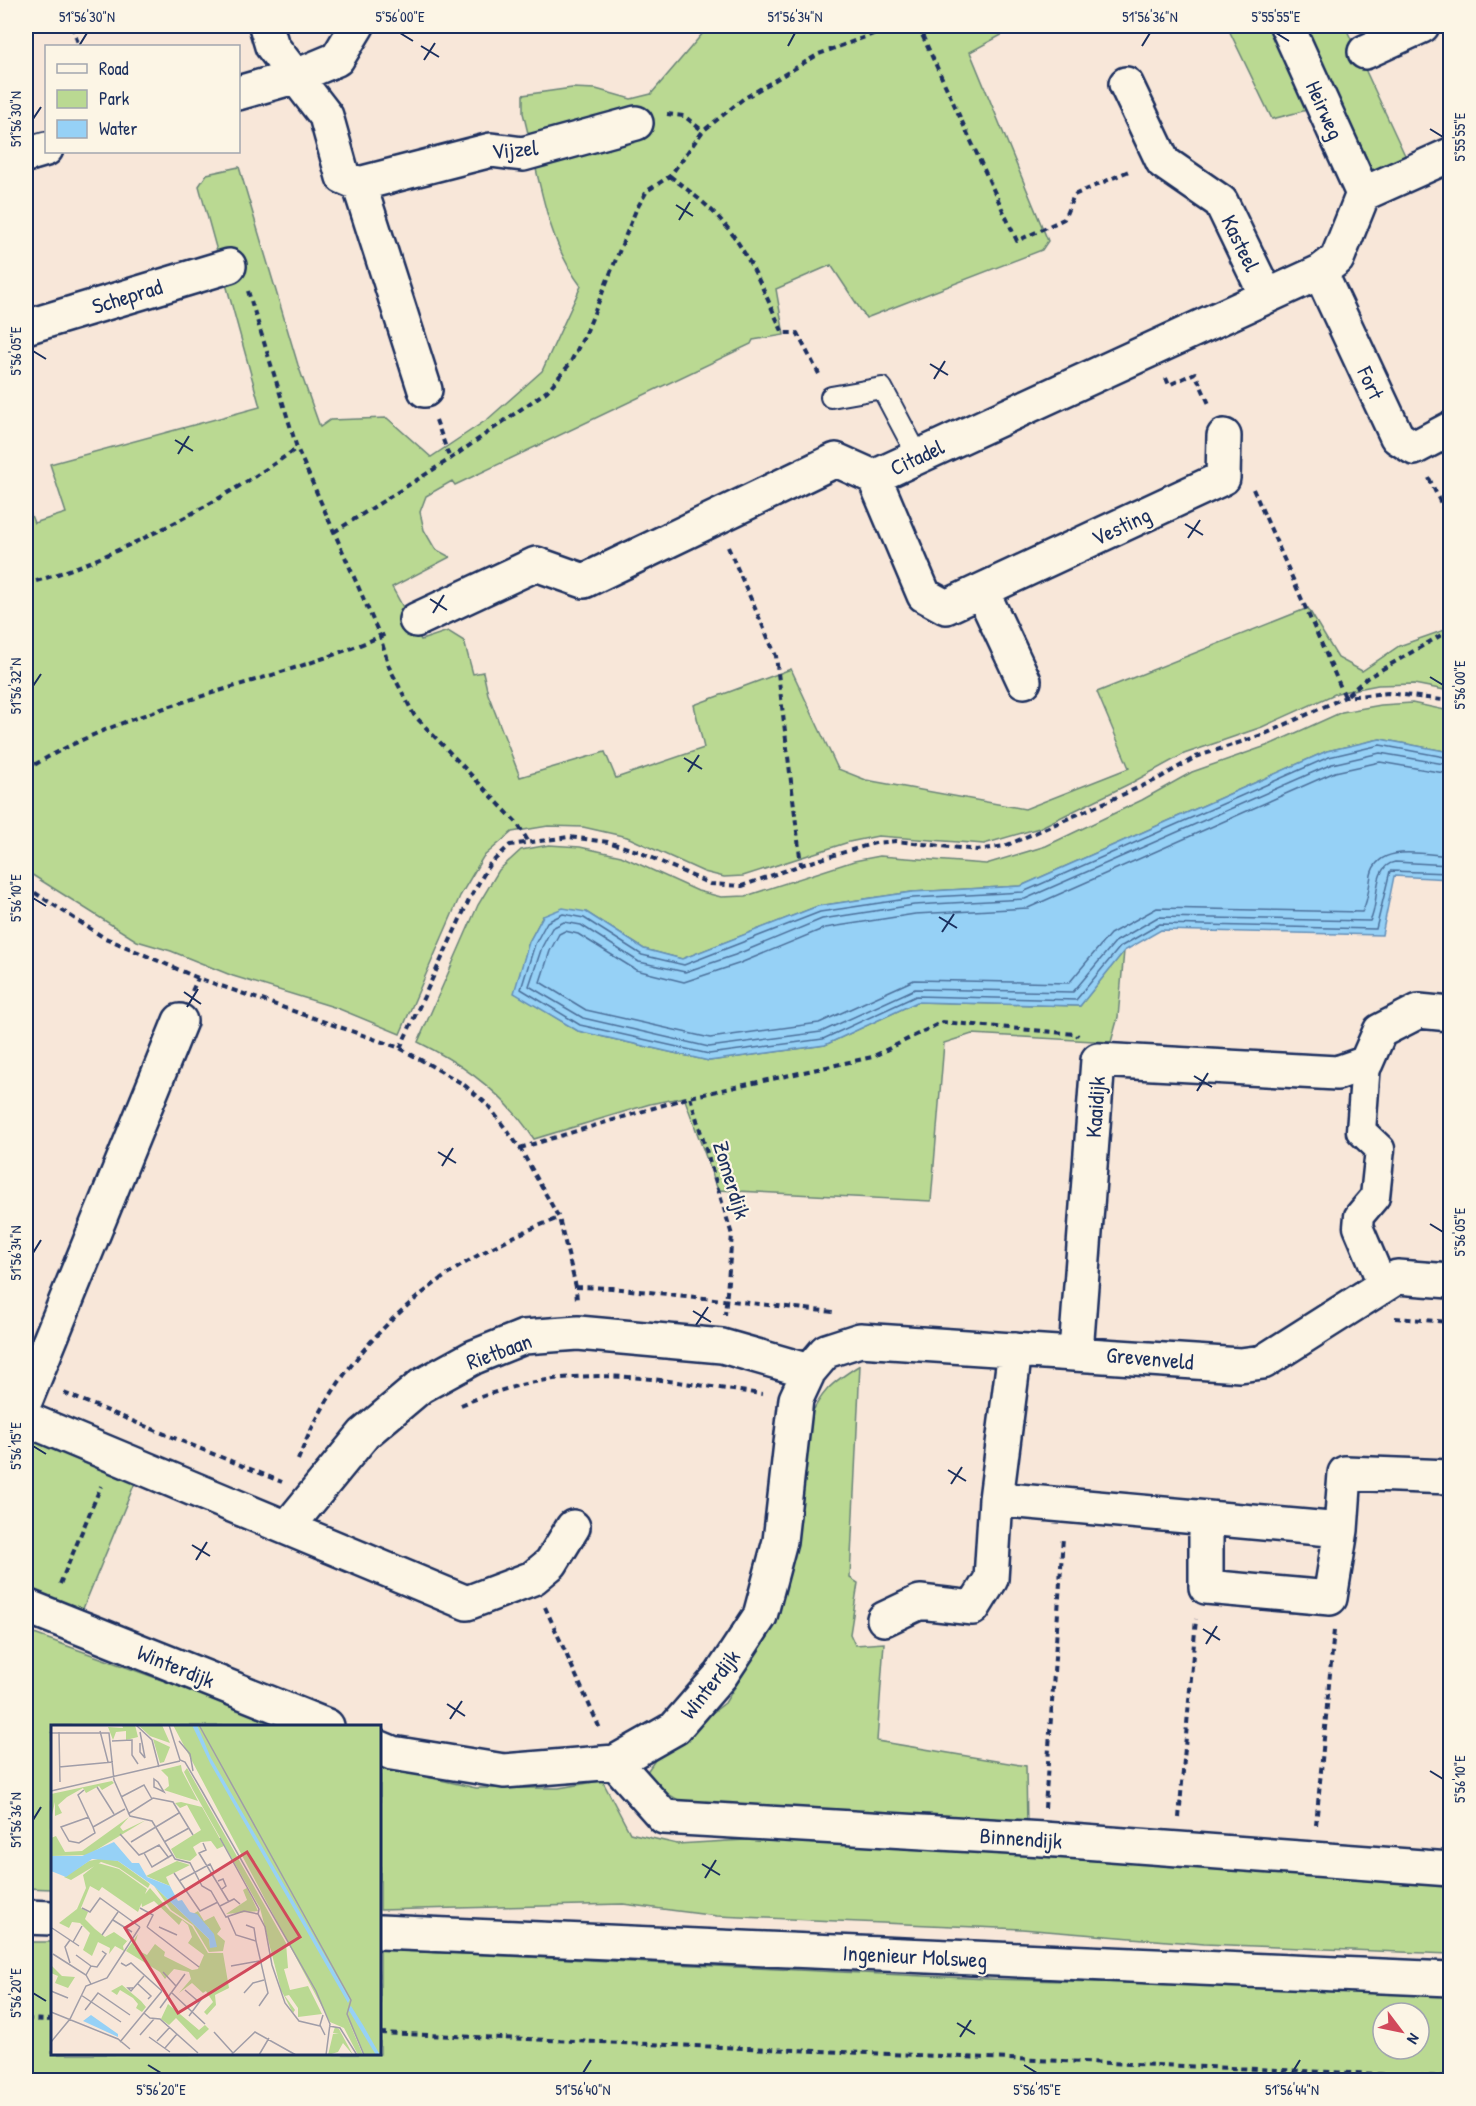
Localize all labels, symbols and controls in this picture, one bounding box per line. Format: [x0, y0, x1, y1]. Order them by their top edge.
text: 51°56'30"N [59, 6, 115, 27]
text: 5°56'00"E [375, 6, 425, 27]
text: 51°56'34"N [768, 6, 822, 27]
text: 51°56'36"N [1122, 6, 1178, 27]
text: 5°55'55"E [1252, 6, 1301, 27]
legend [45, 45, 240, 153]
text: Road [99, 56, 129, 81]
street label: Heirweg [1299, 76, 1351, 144]
text: Park [99, 86, 130, 111]
text: 51°56'30"N [5, 91, 26, 147]
text: 5°55'55"E [1449, 112, 1470, 161]
text: Water [99, 116, 137, 141]
street label: Vijzel [491, 132, 540, 166]
street label: Kasteel [1214, 210, 1268, 276]
street label: Scheprad [88, 271, 166, 321]
text: 5°56'05"E [5, 326, 26, 375]
street label: Fort [1350, 361, 1392, 405]
street label: Citadel [885, 431, 949, 483]
street label: Vesting [1087, 499, 1155, 553]
text: 51°56'32"N [5, 658, 26, 714]
text: 5°56'00"E [1449, 660, 1470, 710]
text: 5°56'10"E [5, 874, 26, 922]
street label: Kaaidijk [1078, 1075, 1112, 1139]
street label: Zomerdijk [706, 1137, 758, 1223]
text: 5°56'05"E [1449, 1207, 1470, 1256]
text: 51°56'34"N [5, 1226, 26, 1280]
street label: Rietbaan [462, 1325, 536, 1377]
street label: Grevenveld [1105, 1339, 1195, 1377]
text: 5°56'15"E [5, 1422, 26, 1470]
street label: Winterdijk [133, 1637, 219, 1695]
street label: Winterdijk [673, 1643, 747, 1725]
inset map [51, 1725, 381, 2055]
text: 5°56'10"E [1449, 1755, 1470, 1803]
text: 51°56'36"N [5, 1792, 26, 1848]
street label: Binnendijk [979, 1820, 1063, 1856]
street label: Ingenieur Molsweg [842, 1937, 988, 1975]
text: 5°56'20"E [5, 1968, 26, 2018]
north arrow [1371, 2001, 1431, 2061]
text: N [1402, 2030, 1425, 2049]
text: 5°56'20"E [136, 2079, 186, 2100]
text: 51°56'40"N [556, 2079, 610, 2100]
text: 5°56'15"E [1013, 2079, 1061, 2100]
text: 51°56'44"N [1265, 2079, 1319, 2100]

